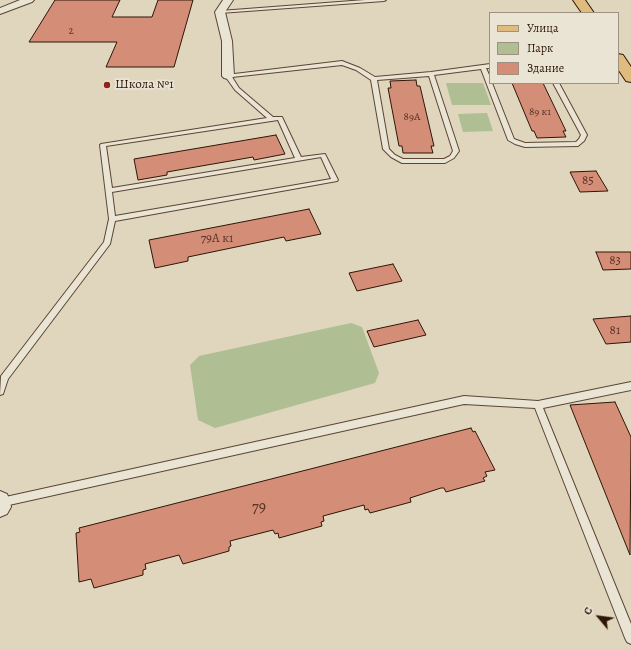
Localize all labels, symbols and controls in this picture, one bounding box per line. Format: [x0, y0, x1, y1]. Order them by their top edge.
legend [489, 12, 619, 84]
text: Улица [527, 20, 558, 36]
house number: 2 [68, 24, 74, 38]
text: Парк [527, 40, 553, 56]
text: Здание [527, 60, 564, 76]
place label: Школа №1 [115, 77, 174, 93]
marker: Школа №1 [102, 80, 112, 90]
house number: 89 к1 [529, 105, 551, 119]
house number: 89А [404, 110, 420, 124]
house number: 85 [582, 173, 594, 189]
house number: 79А к1 [201, 231, 233, 247]
house number: 83 [609, 253, 621, 269]
house number: 81 [610, 323, 620, 339]
house number: 79 [252, 498, 266, 518]
north arrow [579, 597, 619, 637]
text: С [580, 604, 596, 618]

